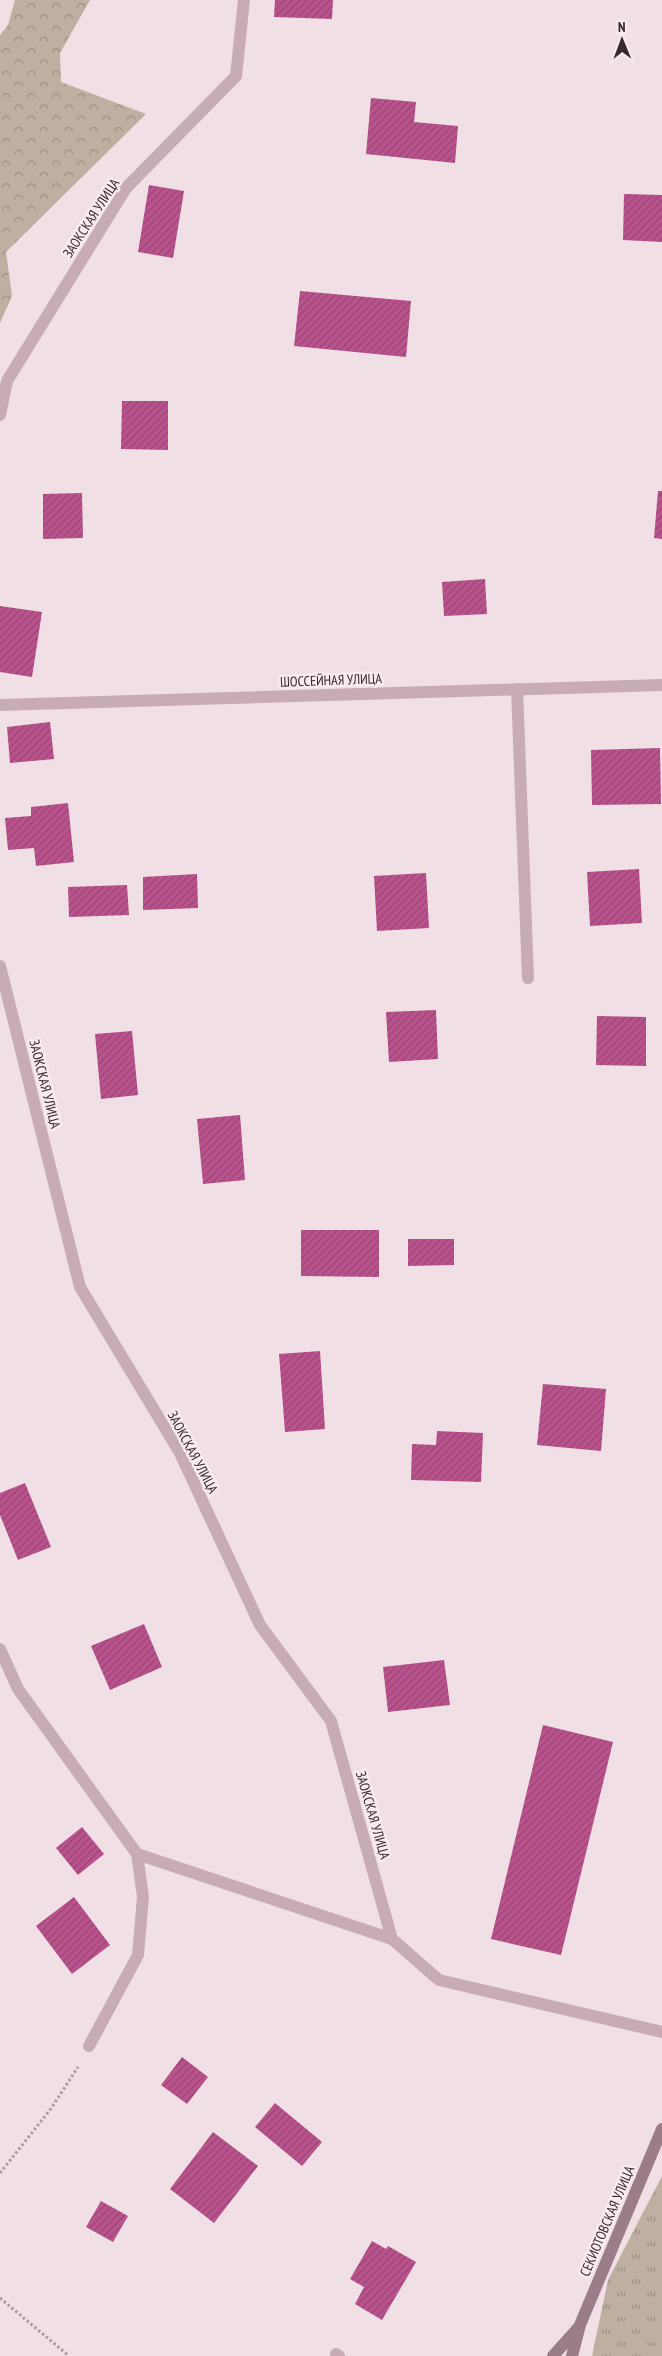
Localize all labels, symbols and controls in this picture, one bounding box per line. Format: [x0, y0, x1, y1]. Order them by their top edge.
north arrow [597, 15, 647, 65]
text: N [618, 18, 626, 36]
street label: ЗАОКСКАЯ УЛИЦА [59, 175, 124, 261]
street label: ШОССЕЙНАЯ УЛИЦА [280, 669, 383, 691]
street label: ЗАОКСКАЯ УЛИЦА [25, 1038, 65, 1131]
street label: ЗАОКСКАЯ УЛИЦА [164, 1408, 222, 1497]
street label: ЗАОКСКАЯ УЛИЦА [352, 1769, 394, 1862]
street label: СЕКИОТОВСКАЯ УЛИЦА [576, 2163, 639, 2279]

